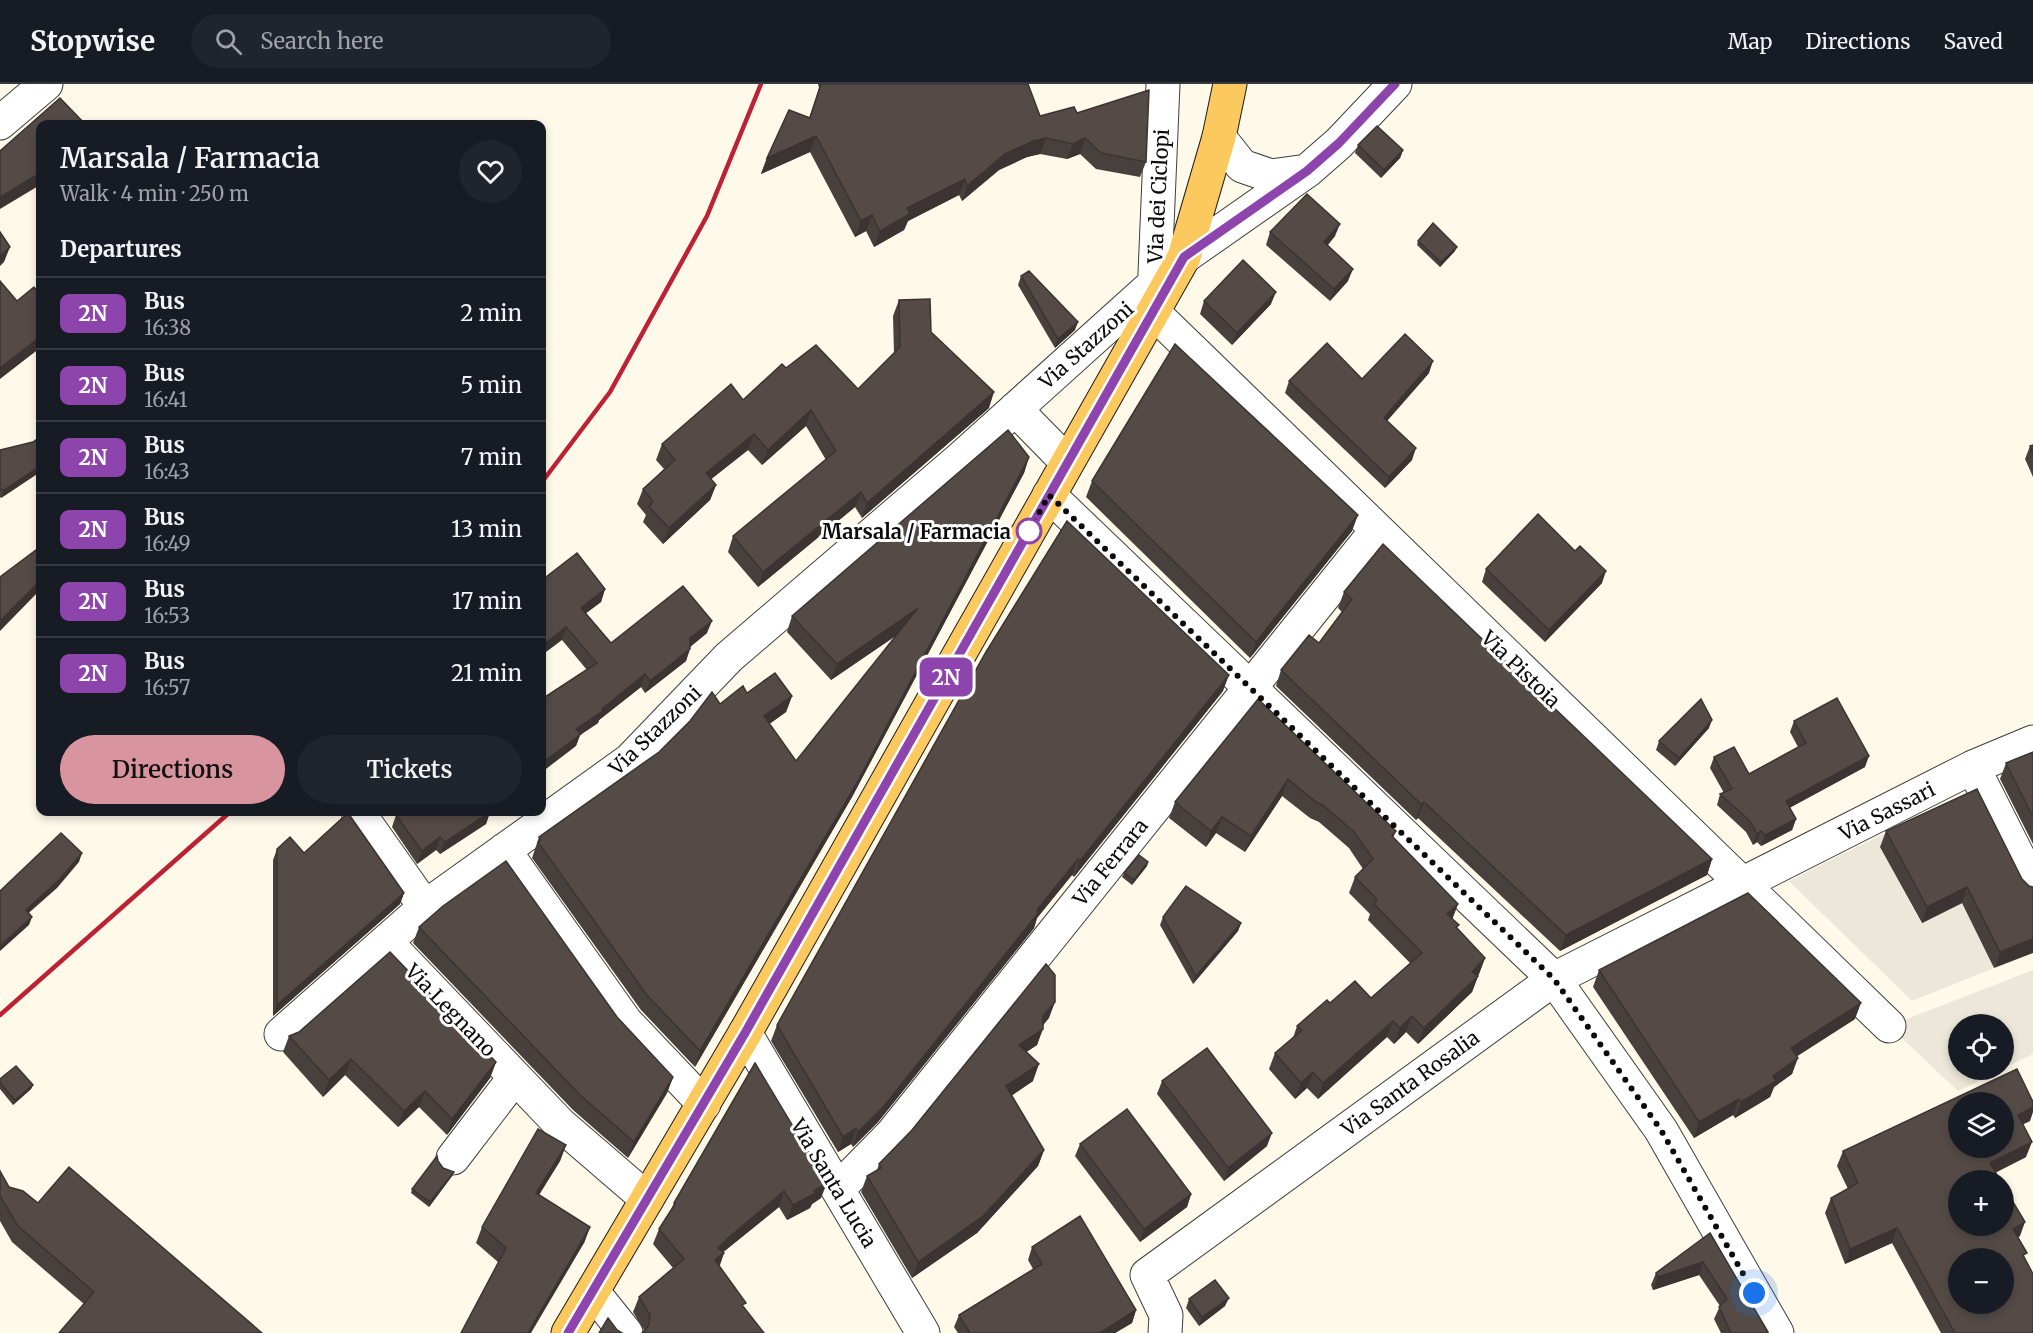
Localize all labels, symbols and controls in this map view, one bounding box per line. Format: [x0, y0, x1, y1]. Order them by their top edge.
search box [191, 14, 611, 68]
text: Stopwise [30, 23, 155, 59]
icon: search [212, 25, 245, 58]
text: Search here [260, 27, 384, 55]
text: Map [1728, 28, 1772, 55]
text: Directions [1805, 28, 1910, 55]
text: Saved [1943, 28, 2003, 55]
street label: Via dei Ciclopi [1142, 128, 1174, 265]
text: Marsala / Farmacia [60, 140, 320, 176]
button: heart [459, 140, 522, 203]
text: Walk · 4 min · 250 m [60, 181, 249, 206]
text: Departures [60, 235, 182, 263]
text: Bus [144, 287, 185, 315]
street label: Via Stazzoni [1033, 296, 1138, 395]
text: 2 min [460, 299, 522, 327]
text: 2N [79, 300, 107, 327]
text: 16:38 [144, 315, 191, 340]
text: Bus [144, 359, 185, 387]
text: 5 min [460, 371, 522, 399]
text: 2N [79, 372, 107, 399]
text: 16:41 [144, 387, 188, 412]
text: Bus [144, 431, 185, 459]
text: 7 min [461, 443, 522, 471]
text: 2N [79, 444, 107, 471]
text: 16:43 [144, 459, 190, 484]
text: Bus [144, 503, 185, 531]
text: 13 min [451, 515, 522, 543]
text: 2N [79, 516, 107, 543]
marker: Marsala / Farmacia [1016, 518, 1042, 544]
place label: Marsala / Farmacia [822, 519, 1011, 544]
text: 16:49 [144, 531, 191, 556]
text: Bus [144, 575, 185, 603]
text: 17 min [452, 587, 522, 615]
text: 2N [79, 588, 107, 615]
text: 16:53 [144, 603, 190, 628]
street label: Via Pistoia [1476, 624, 1566, 713]
text: Bus [144, 647, 185, 675]
line badge: 2N [919, 658, 973, 696]
text: 21 min [451, 659, 522, 687]
text: 2N [79, 660, 107, 687]
text: 2N [932, 664, 960, 691]
text: 16:57 [144, 675, 190, 700]
street label: Via Stazzoni [603, 680, 706, 781]
button: Directions [60, 735, 285, 804]
button: Tickets [297, 735, 522, 804]
street label: Via Sassari [1834, 776, 1939, 846]
street label: Via Ferrara [1067, 813, 1153, 911]
street label: Via Legnano [400, 958, 502, 1062]
map controls [1948, 1014, 2014, 1314]
button: locate [1948, 1014, 2014, 1080]
street label: Via Santa Rosalia [1335, 1024, 1484, 1142]
button: layers [1948, 1092, 2014, 1158]
street label: Via Santa Lucia [785, 1113, 883, 1252]
button: + [1948, 1170, 2014, 1236]
button: − [1948, 1248, 2014, 1314]
your location [1739, 1278, 1769, 1308]

